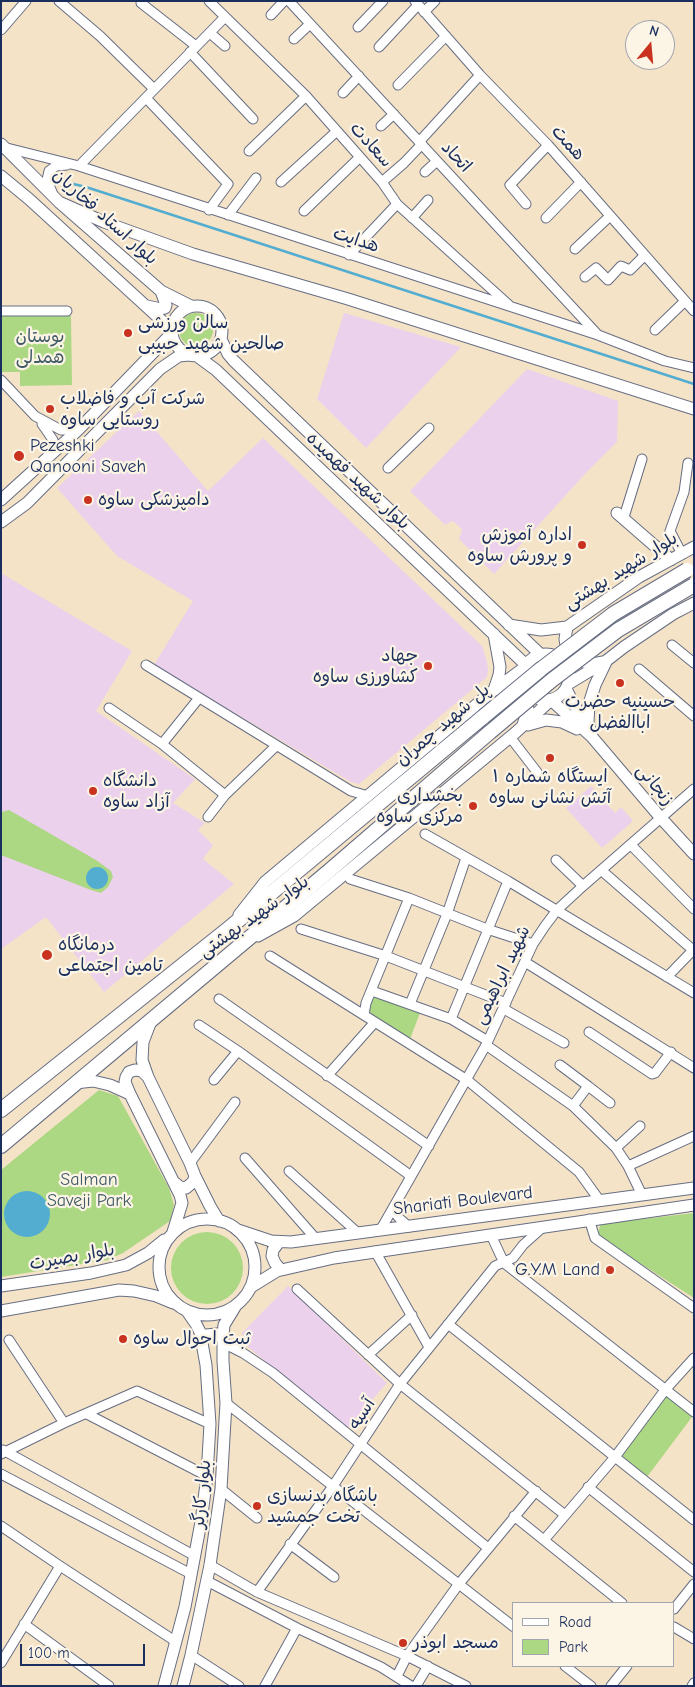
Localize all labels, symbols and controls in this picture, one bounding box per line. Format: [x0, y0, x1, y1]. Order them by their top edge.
north arrow [625, 20, 675, 70]
text: N [647, 22, 661, 41]
street label: سعادت [345, 118, 397, 172]
street label: همت [547, 121, 589, 165]
street label: اتحاد [436, 137, 476, 177]
street label: بلوار استاد فخاریان [48, 164, 162, 270]
street label: هدایت [330, 222, 382, 258]
place label: سالن ورزشی صالحین شهید حبیبی [138, 312, 284, 354]
park label: بوستان همدلی [15, 326, 65, 368]
marker: سالن ورزشی صالحین شهید حبیبی [122, 327, 134, 339]
place label: شرکت آب و فاضلاب روستایی ساوه [60, 388, 205, 430]
marker: شرکت آب و فاضلاب روستایی ساوه [44, 403, 56, 415]
street label: بلوار شهید فهمیده [302, 427, 414, 535]
place label: Pezeshki Qanooni Saveh [30, 435, 146, 478]
marker: Pezeshki Qanooni Saveh [12, 449, 26, 463]
place label: دامپزشکی ساوه [98, 489, 210, 511]
marker: دامپزشکی ساوه [82, 494, 94, 506]
place label: اداره آموزش و پرورش ساوه [467, 524, 572, 566]
street label: بلوار شهید بهشتی [560, 527, 682, 615]
marker: اداره آموزش و پرورش ساوه [576, 539, 588, 551]
place label: جهاد کشاورزی ساوه [313, 645, 418, 688]
marker: جهاد کشاورزی ساوه [422, 660, 434, 672]
marker: حسینیه حضرت اباالفضل [614, 677, 626, 689]
street label: پل شهید چمران [392, 679, 494, 771]
place label: حسینیه حضرت اباالفضل [565, 691, 675, 734]
marker: ایستگاه شماره ۱ آتش نشانی ساوه [544, 752, 556, 764]
street label: زنجانی [631, 760, 679, 810]
place label: ایستگاه شماره ۱ آتش نشانی ساوه [489, 766, 611, 809]
place label: دانشگاه آزاد ساوه [103, 770, 170, 812]
marker: دانشگاه آزاد ساوه [87, 785, 99, 797]
place label: بخشداری مرکزی ساوه [376, 785, 463, 828]
marker: بخشداری مرکزی ساوه [467, 800, 479, 812]
street label: بلوار شهید بهشتی [195, 871, 313, 963]
street label: شهید ابراهیمی [469, 922, 535, 1028]
place label: درمانگاه تامین اجتماعی [58, 934, 163, 976]
marker: درمانگاه تامین اجتماعی [40, 948, 54, 962]
park label: Salman Saveji Park [47, 1169, 131, 1212]
street label: Shariati Boulevard [392, 1182, 534, 1220]
street label: بلوار بصیرت [28, 1239, 116, 1275]
place label: G.Y.M Land [515, 1259, 600, 1281]
marker: G.Y.M Land [604, 1264, 616, 1276]
place label: ثبت احوال ساوه [133, 1328, 250, 1350]
marker: ثبت احوال ساوه [117, 1333, 129, 1345]
street label: آسیه [344, 1394, 380, 1434]
street label: بلوار کارگر [188, 1459, 216, 1529]
place label: باشگاه بدنسازی تخت جمشید [267, 1485, 378, 1528]
marker: باشگاه بدنسازی تخت جمشید [251, 1500, 263, 1512]
legend [512, 1602, 675, 1667]
text: Road [559, 1613, 591, 1631]
place label: مسجد ابوذر [413, 1632, 499, 1654]
scale bar [22, 1634, 148, 1666]
marker: مسجد ابوذر [397, 1637, 409, 1649]
text: Park [559, 1638, 588, 1656]
text: 100 m [28, 1644, 70, 1662]

